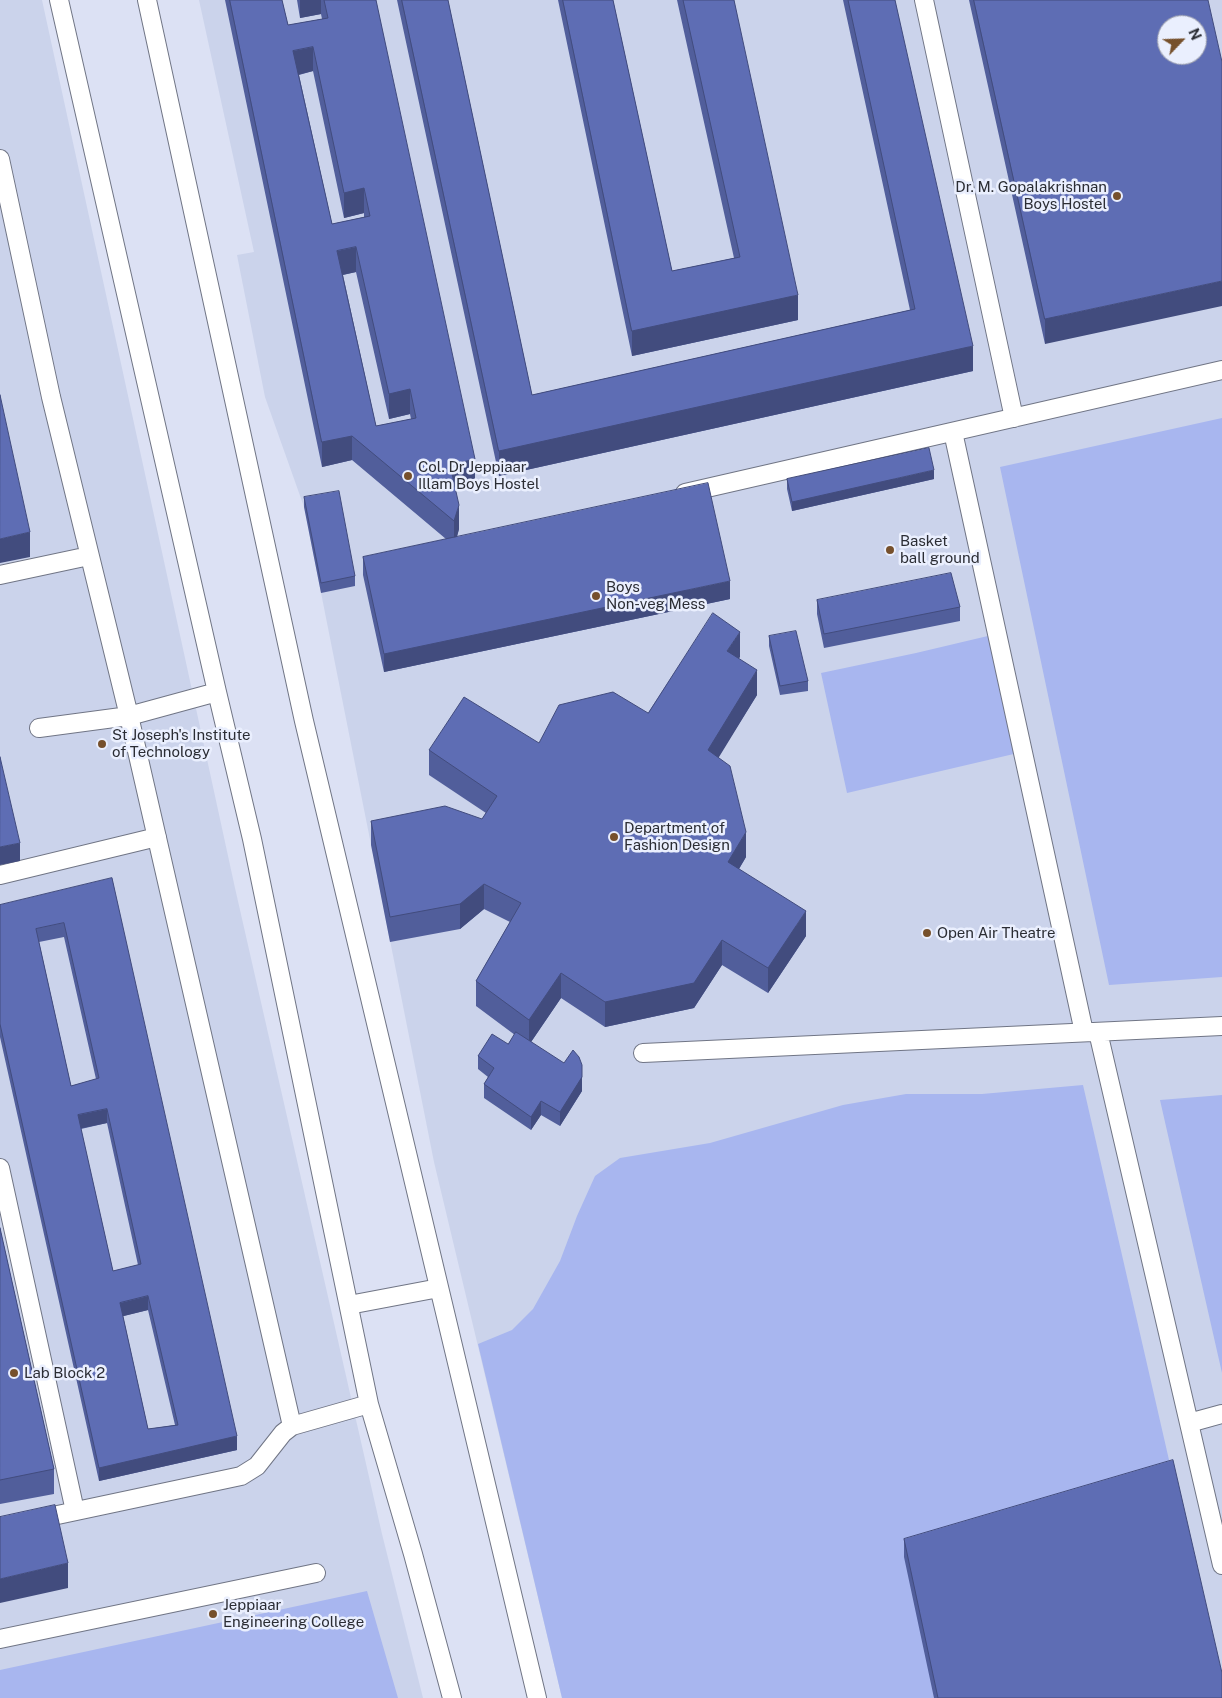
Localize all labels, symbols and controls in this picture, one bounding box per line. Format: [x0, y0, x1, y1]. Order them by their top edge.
north arrow [1157, 15, 1207, 65]
text: N [1185, 26, 1204, 43]
place label: Dr. M. Gopalakrishnan Boys Hostel [955, 178, 1107, 213]
marker: Dr. M. Gopalakrishnan Boys Hostel [1111, 190, 1123, 202]
place label: Col. Dr Jeppiaar Illam Boys Hostel [418, 458, 539, 493]
marker: Col. Dr Jeppiaar Illam Boys Hostel [402, 470, 414, 482]
place label: Basket ball ground [900, 532, 980, 567]
marker: Basket ball ground [884, 544, 896, 556]
place label: Boys Non-veg Mess [606, 578, 705, 613]
marker: Boys Non-veg Mess [590, 590, 602, 602]
place label: St Joseph's Institute of Technology [112, 726, 251, 761]
marker: St Joseph's Institute of Technology [96, 738, 108, 750]
place label: Department of Fashion Design [624, 819, 730, 854]
marker: Department of Fashion Design [608, 831, 620, 843]
place label: Open Air Theatre [937, 924, 1056, 942]
marker: Open Air Theatre [921, 927, 933, 939]
place label: Lab Block 2 [24, 1364, 105, 1382]
marker: Lab Block 2 [8, 1367, 20, 1379]
place label: Jeppiaar Engineering College [223, 1596, 364, 1631]
marker: Jeppiaar Engineering College [207, 1608, 219, 1620]

